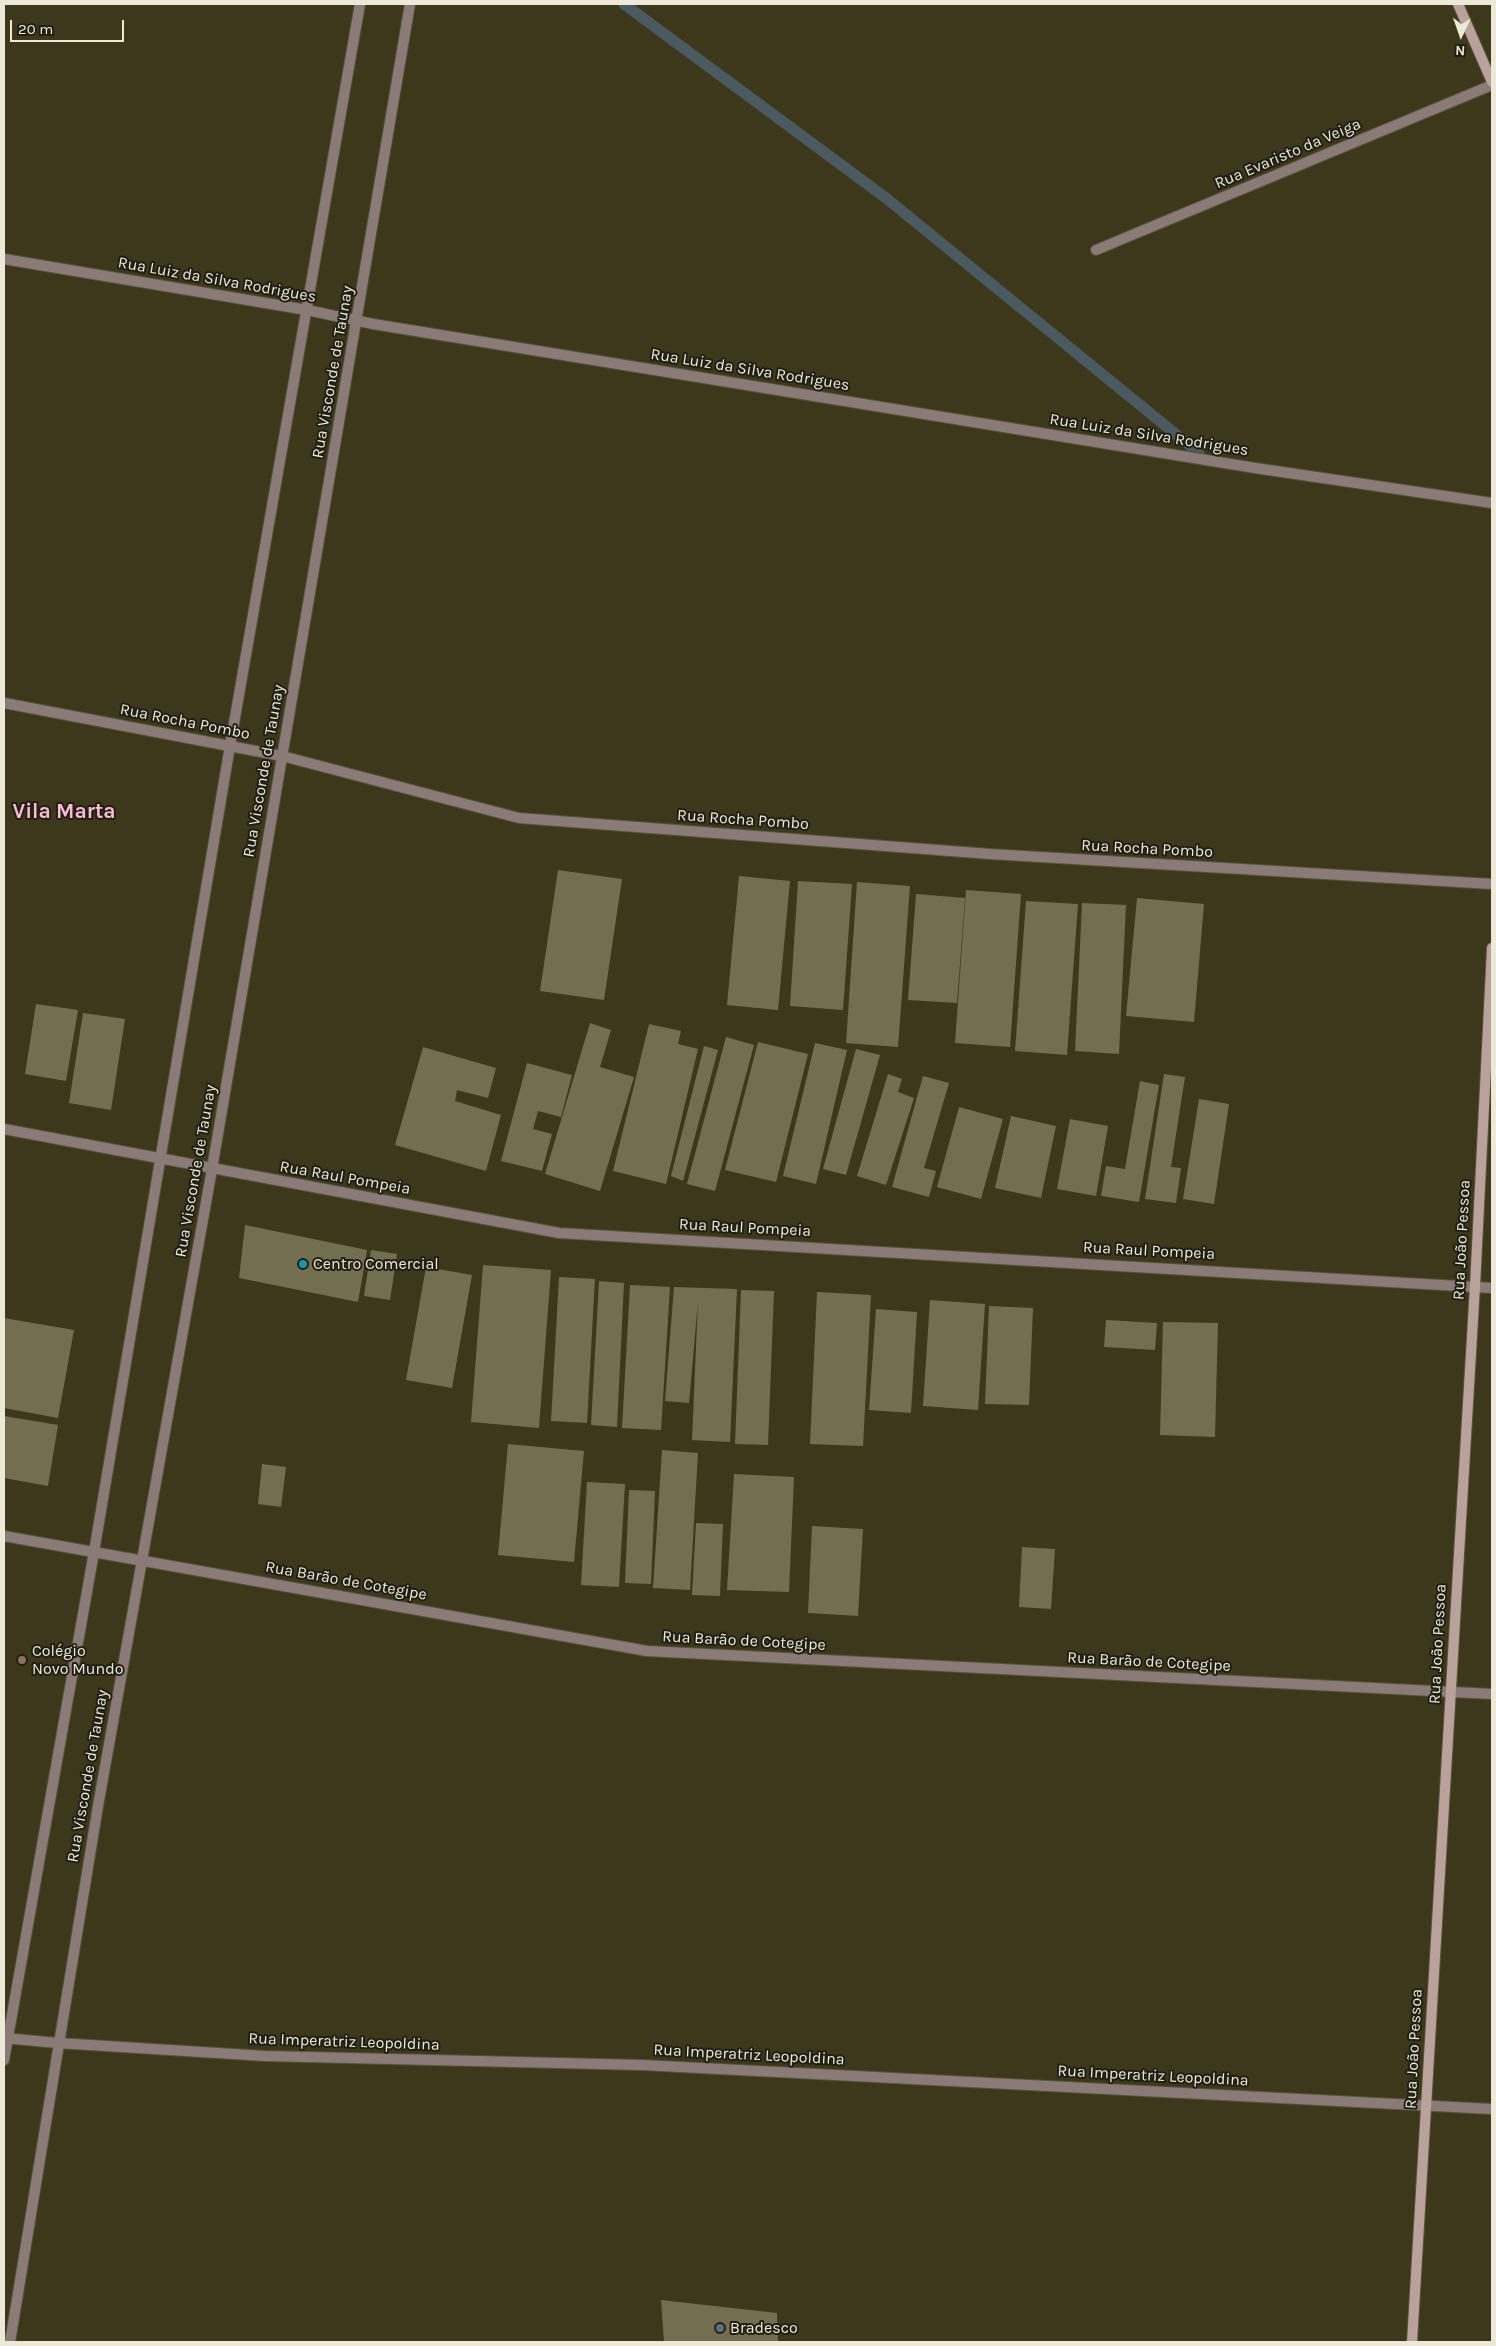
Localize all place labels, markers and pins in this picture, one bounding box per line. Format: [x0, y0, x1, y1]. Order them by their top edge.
place label: Centro Comercial [313, 1254, 439, 1274]
marker: Centro Comercial [297, 1258, 309, 1270]
place label: Colégio Novo Mundo [32, 1641, 123, 1679]
marker: Colégio Novo Mundo [16, 1654, 28, 1666]
place label: Bradesco [730, 2318, 798, 2338]
marker: Bradesco [714, 2322, 726, 2334]

